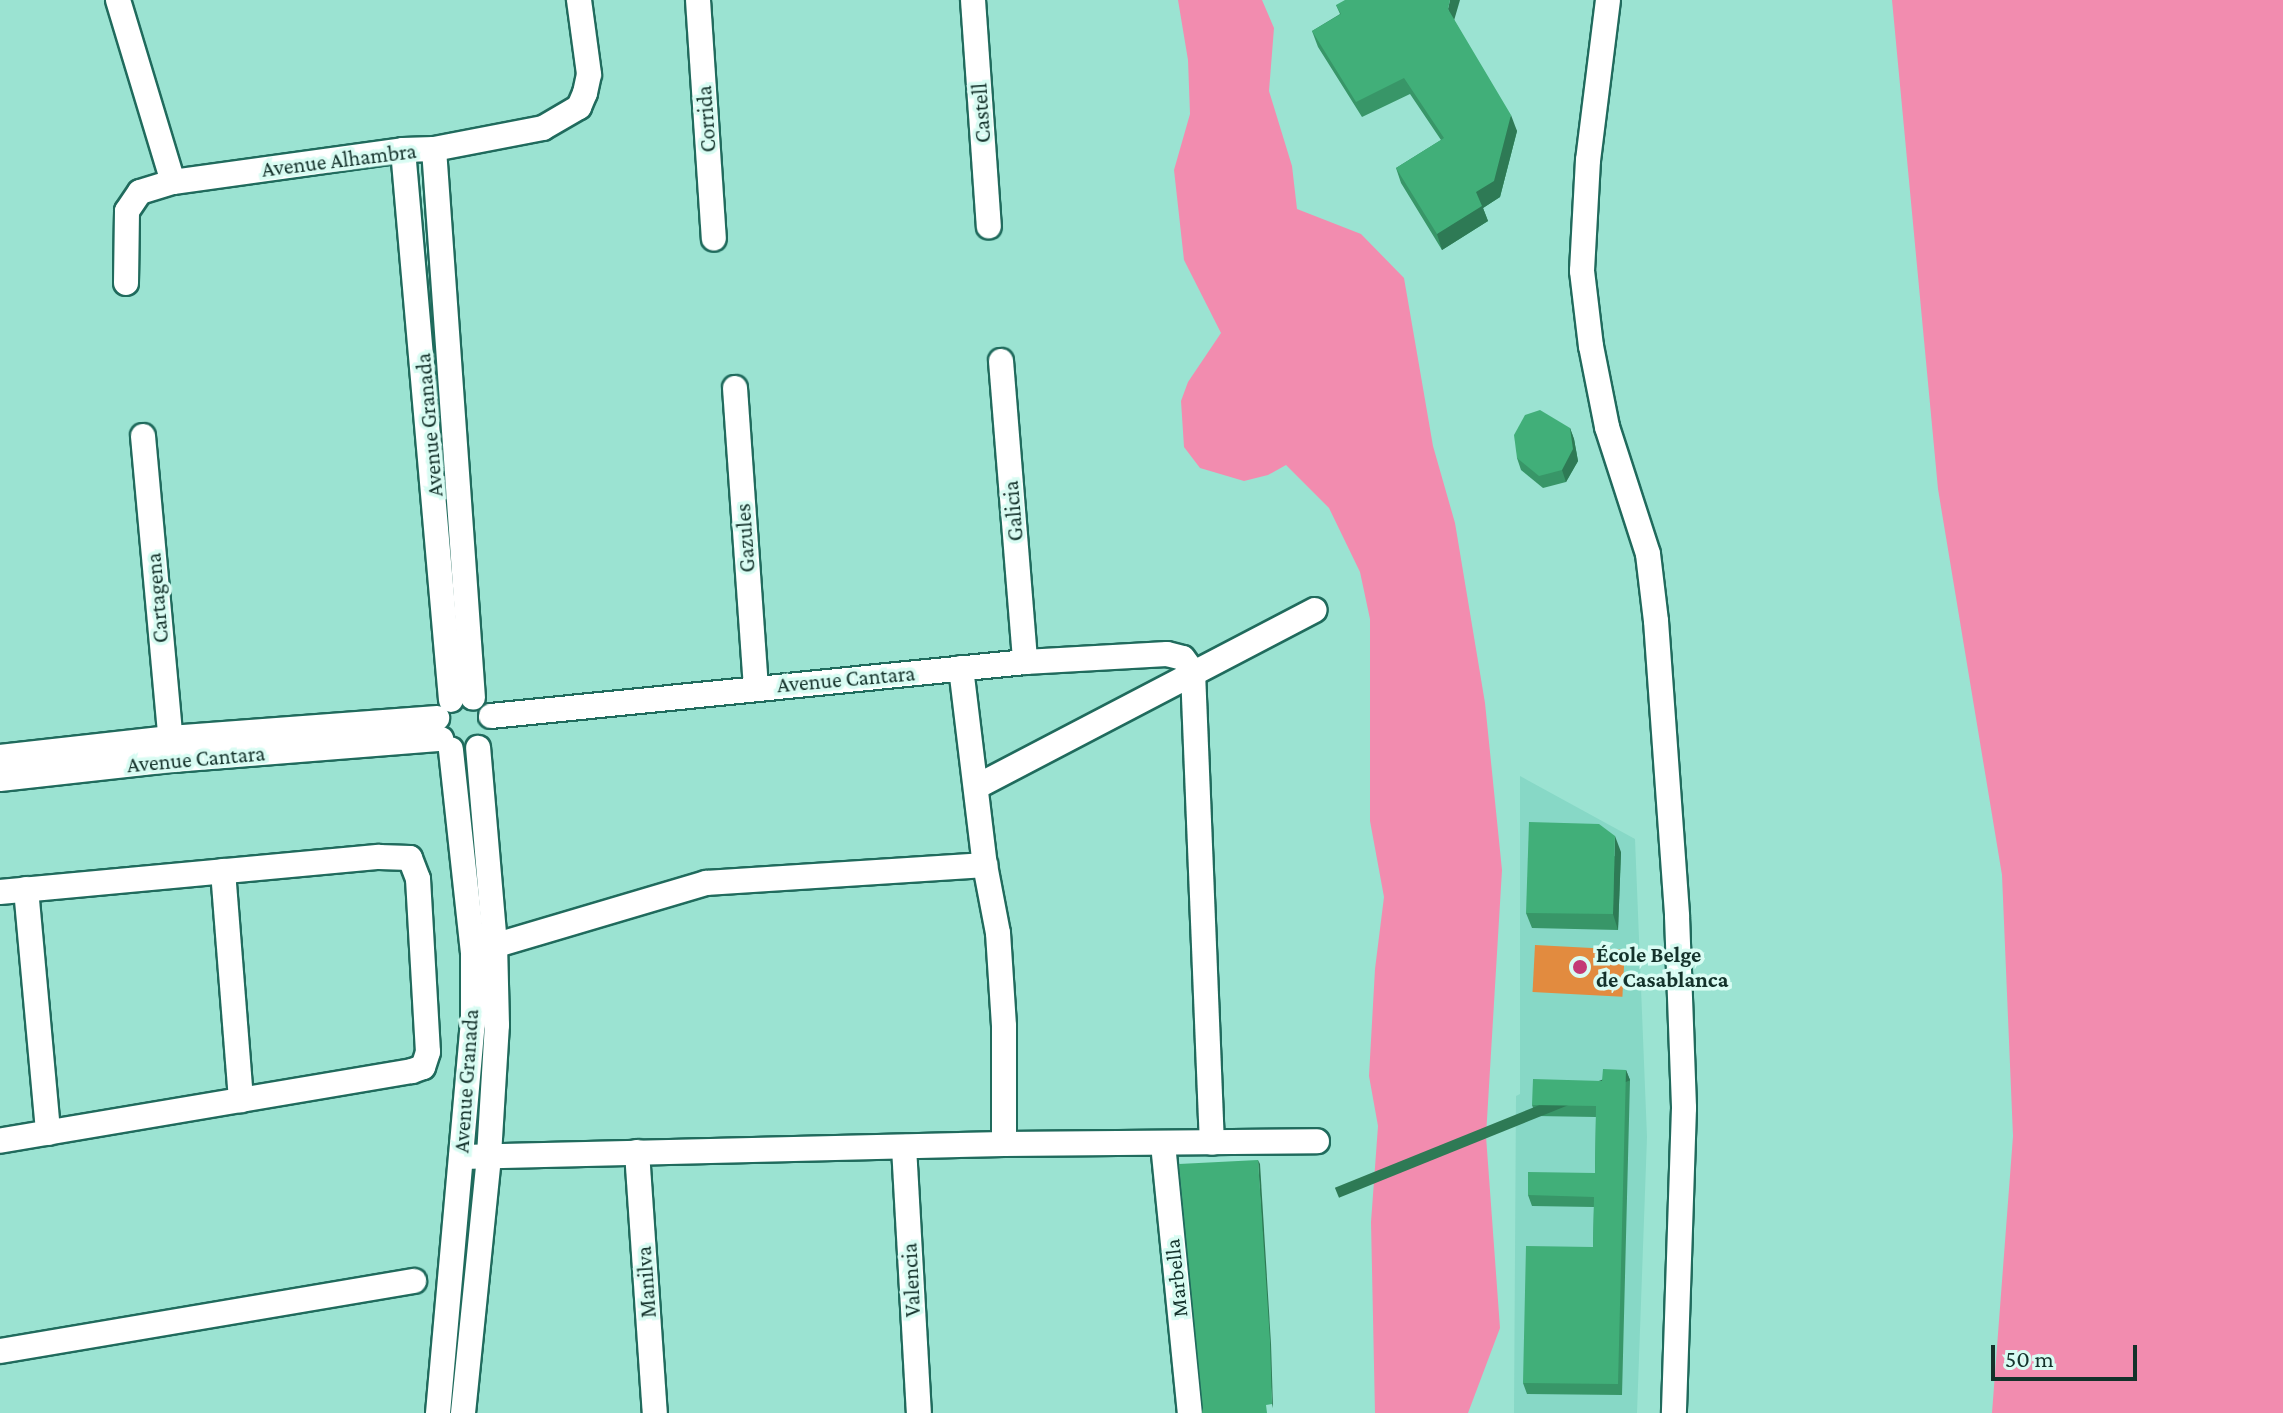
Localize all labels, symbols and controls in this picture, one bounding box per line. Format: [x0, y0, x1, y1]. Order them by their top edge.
street label: Castell [966, 82, 996, 144]
street label: Corrida [690, 85, 722, 153]
street label: Avenue Alhambra [260, 137, 418, 183]
street label: Avenue Granada [410, 352, 448, 498]
street label: Galicia [997, 480, 1029, 542]
street label: Gazules [729, 503, 761, 573]
street label: Cartagena [140, 552, 174, 644]
street label: Avenue Cantara [776, 660, 916, 698]
street label: Avenue Cantara [126, 740, 266, 778]
place label: École Belge de Casablanca [1596, 941, 1728, 992]
marker: École Belge de Casablanca [1571, 958, 1589, 976]
street label: Avenue Granada [448, 1008, 484, 1154]
street label: Marbella [1159, 1237, 1193, 1319]
street label: Valencia [896, 1242, 926, 1318]
street label: Manilva [630, 1245, 662, 1319]
scale bar [1995, 1329, 2141, 1379]
text: 50 m [2005, 1345, 2054, 1372]

